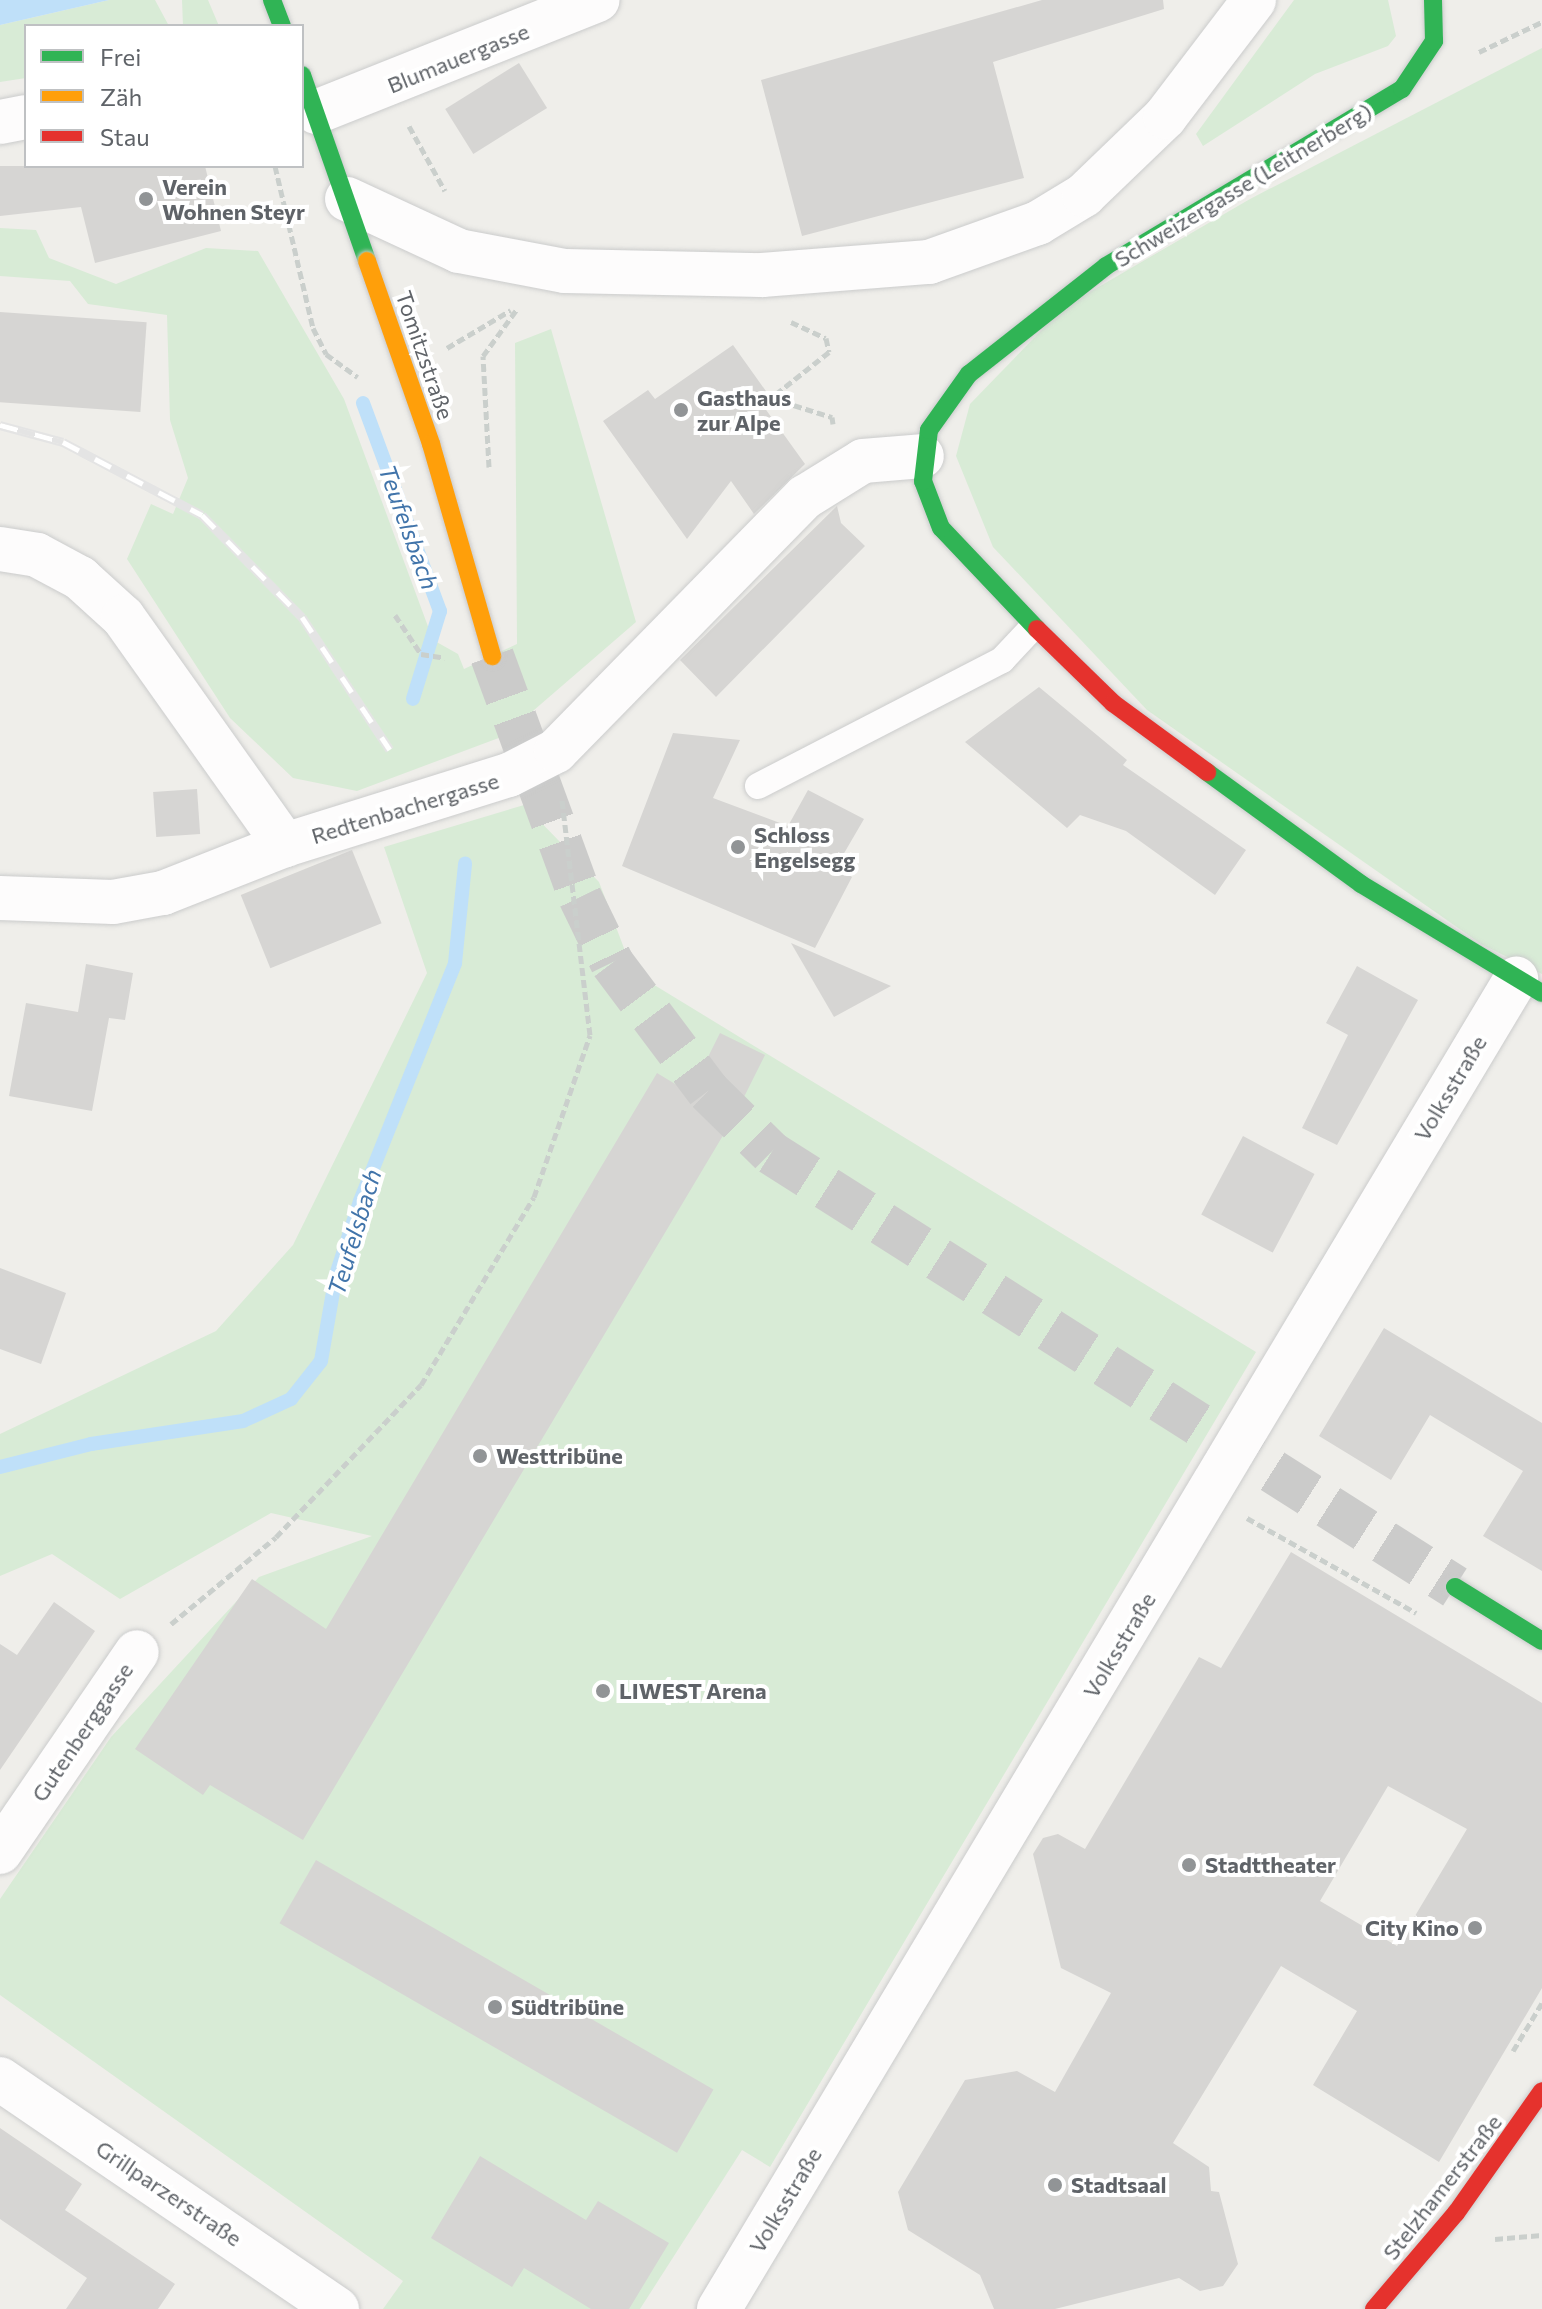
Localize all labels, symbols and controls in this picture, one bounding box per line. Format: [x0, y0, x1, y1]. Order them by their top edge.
street label: Blumauergasse [383, 18, 533, 98]
legend [24, 24, 304, 168]
text: Frei [100, 42, 141, 71]
text: Zäh [100, 82, 142, 111]
street label: Schweizergasse (Leitnerberg) [1110, 98, 1376, 272]
text: Stau [100, 122, 150, 151]
place label: Verein Wohnen Steyr [162, 173, 305, 224]
marker: Verein Wohnen Steyr [137, 190, 155, 208]
street label: Tomitzstraße [391, 287, 459, 423]
place label: Gasthaus zur Alpe [697, 384, 791, 436]
marker: Gasthaus zur Alpe [672, 401, 690, 419]
water label: Teufelsbach [373, 461, 445, 593]
street label: Redtenbachergasse [308, 767, 502, 849]
place label: Schloss Engelsegg [754, 821, 855, 872]
marker: Schloss Engelsegg [729, 838, 747, 856]
street label: Volksstraße [1408, 1031, 1492, 1145]
water label: Teufelsbach [321, 1165, 387, 1299]
place label: Westtribüne [496, 1443, 623, 1469]
marker: Westtribüne [471, 1447, 489, 1465]
street label: Volksstraße [1077, 1588, 1161, 1702]
street label: Gutenberggasse [26, 1658, 138, 1806]
place label: LIWEST Arena [619, 1678, 767, 1704]
marker: LIWEST Arena [594, 1682, 612, 1700]
place label: Stadttheater [1205, 1852, 1336, 1878]
marker: Stadttheater [1180, 1856, 1198, 1874]
place label: City Kino [1365, 1915, 1459, 1941]
marker: City Kino [1466, 1919, 1484, 1937]
place label: Südtribüne [511, 1994, 624, 2020]
marker: Südtribüne [486, 1998, 504, 2016]
street label: Stelzhamerstraße [1377, 2109, 1507, 2265]
street label: Grillparzerstraße [91, 2135, 247, 2251]
street label: Volksstraße [743, 2143, 827, 2257]
place label: Stadtsaal [1071, 2172, 1166, 2198]
marker: Stadtsaal [1046, 2176, 1064, 2194]

